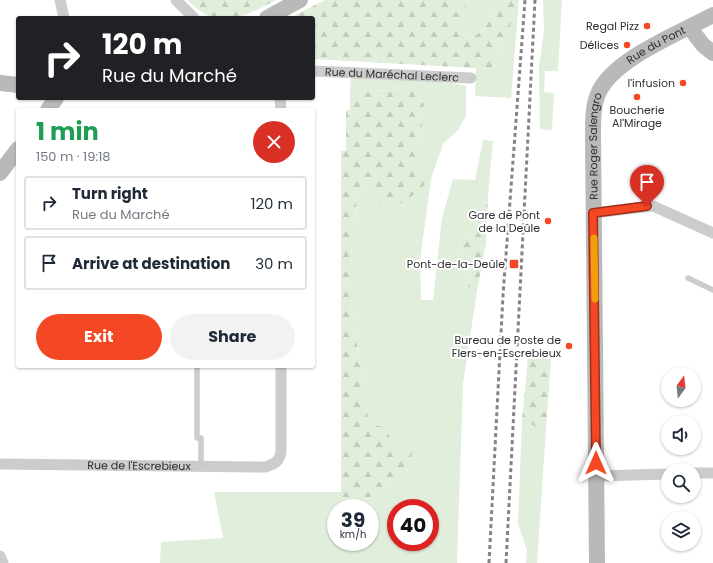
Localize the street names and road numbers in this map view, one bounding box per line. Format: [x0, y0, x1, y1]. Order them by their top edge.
street label: Rue du Pont [623, 22, 688, 68]
street label: Rue du Maréchal Leclerc [325, 64, 460, 85]
street label: Rue Roger Salengro [585, 90, 606, 200]
street label: Rue de l'Escrebieux [87, 457, 192, 474]

